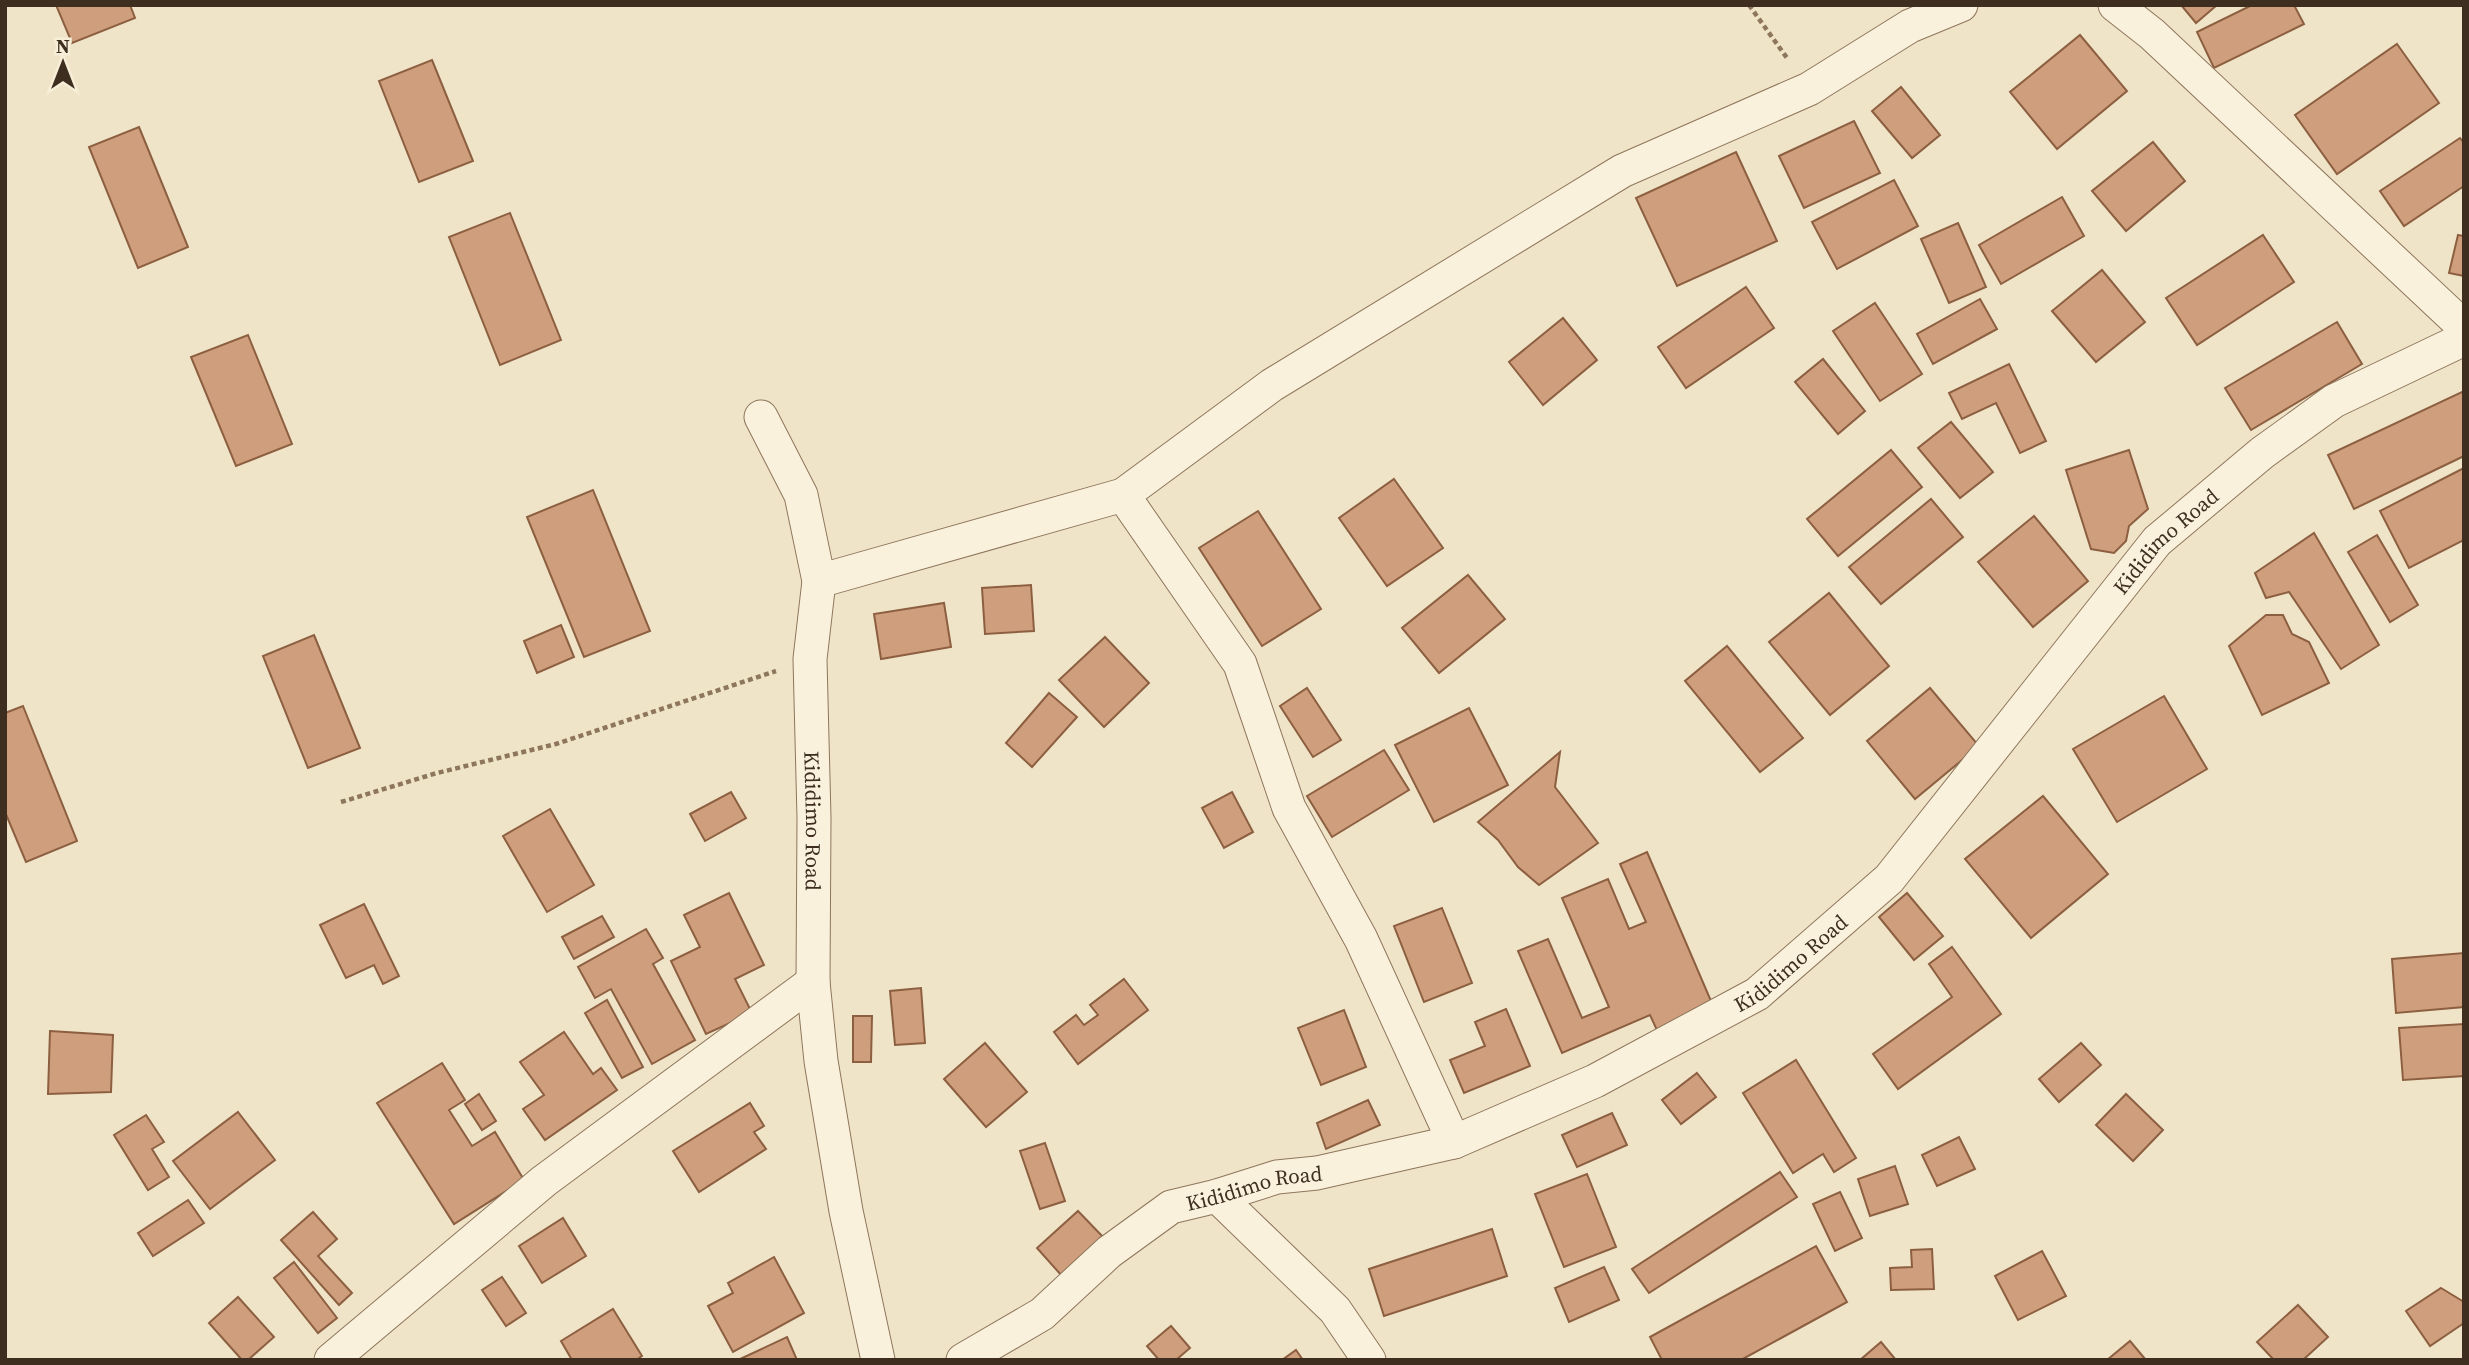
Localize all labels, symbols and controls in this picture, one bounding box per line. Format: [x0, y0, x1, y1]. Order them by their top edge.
north arrow [28, 28, 98, 98]
text: N [56, 33, 70, 59]
street label: Kididimo Road [2106, 481, 2224, 600]
street label: Kididimo Road [798, 751, 829, 891]
street label: Kididimo Road [1729, 907, 1853, 1018]
street label: Kididimo Road [1183, 1158, 1324, 1217]

